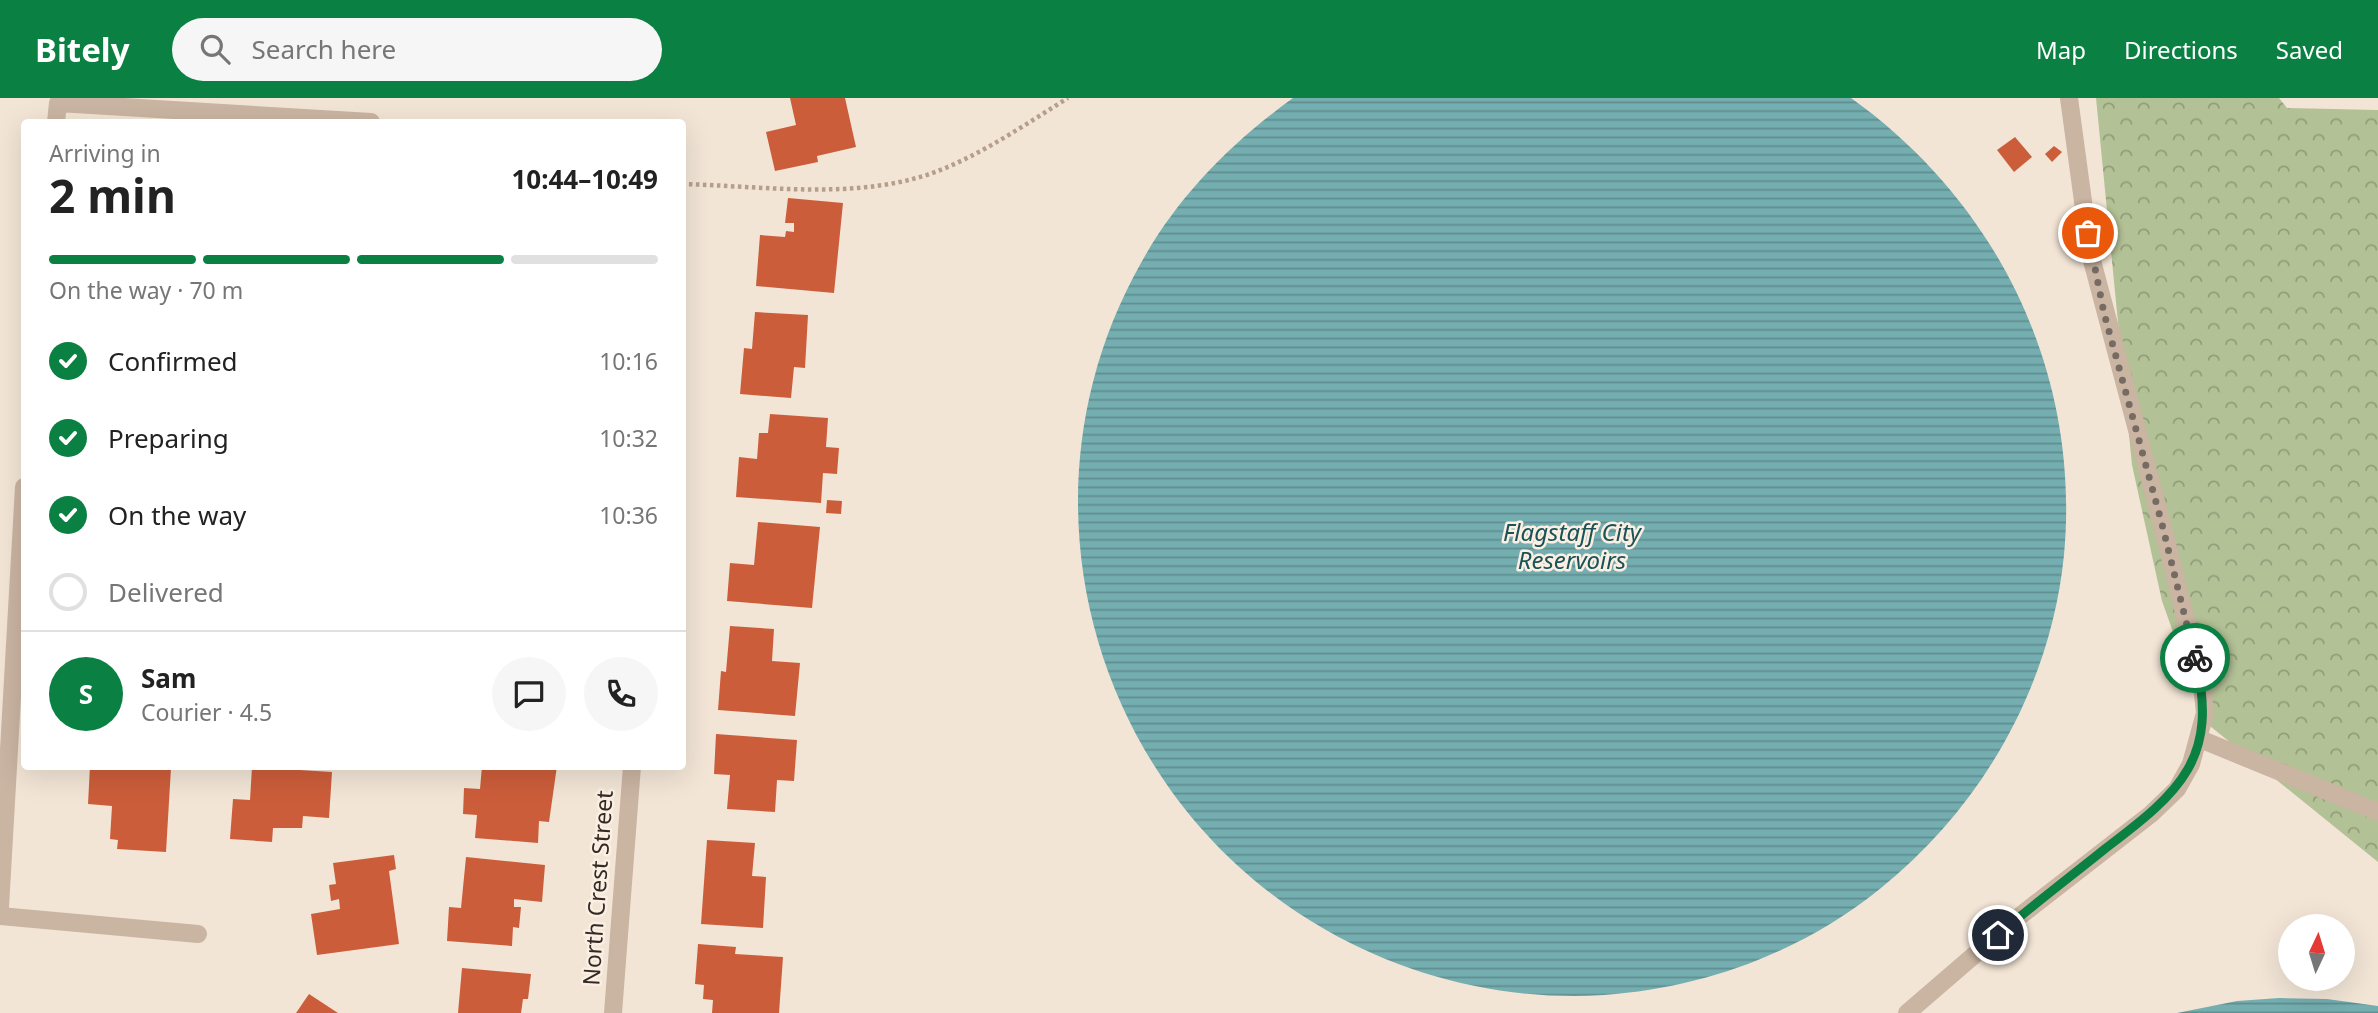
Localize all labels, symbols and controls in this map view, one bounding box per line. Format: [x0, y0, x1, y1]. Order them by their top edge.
search box [172, 18, 662, 81]
text: Bitely [35, 27, 130, 72]
icon: search [196, 30, 234, 68]
text: Search here [252, 31, 396, 67]
text: Map [2036, 33, 2086, 66]
text: Directions [2124, 33, 2238, 66]
text: Saved [2276, 33, 2343, 66]
text: Arriving in [49, 137, 161, 169]
text: 10:44–10:49 [511, 161, 658, 197]
text: 2 min [49, 164, 176, 226]
pin [2058, 203, 2118, 263]
icon: bag [2069, 214, 2107, 252]
text: On the way · 70 m [49, 274, 243, 306]
icon: check [49, 342, 87, 380]
text: Confirmed [108, 343, 238, 379]
text: 10:16 [599, 345, 658, 377]
icon: check [49, 419, 87, 457]
text: Preparing [108, 420, 229, 456]
text: 10:32 [599, 422, 658, 454]
icon: check [49, 496, 87, 534]
text: On the way [108, 497, 246, 533]
text: 10:36 [599, 499, 658, 531]
water label: Flagstaff City Reservoirs [1503, 515, 1643, 576]
text: Delivered [108, 574, 224, 610]
courier [2160, 623, 2230, 693]
icon: bike [2176, 639, 2214, 677]
button: chat [492, 657, 566, 731]
button: phone [584, 657, 658, 731]
text: Sam [141, 660, 196, 696]
text: S [79, 676, 93, 712]
text: Courier · 4.5 [141, 696, 272, 728]
street label: North Crest Street [574, 789, 620, 987]
pin [1968, 905, 2028, 965]
north arrow [2278, 914, 2356, 990]
map controls [2278, 914, 2355, 991]
icon: home [1979, 916, 2017, 954]

